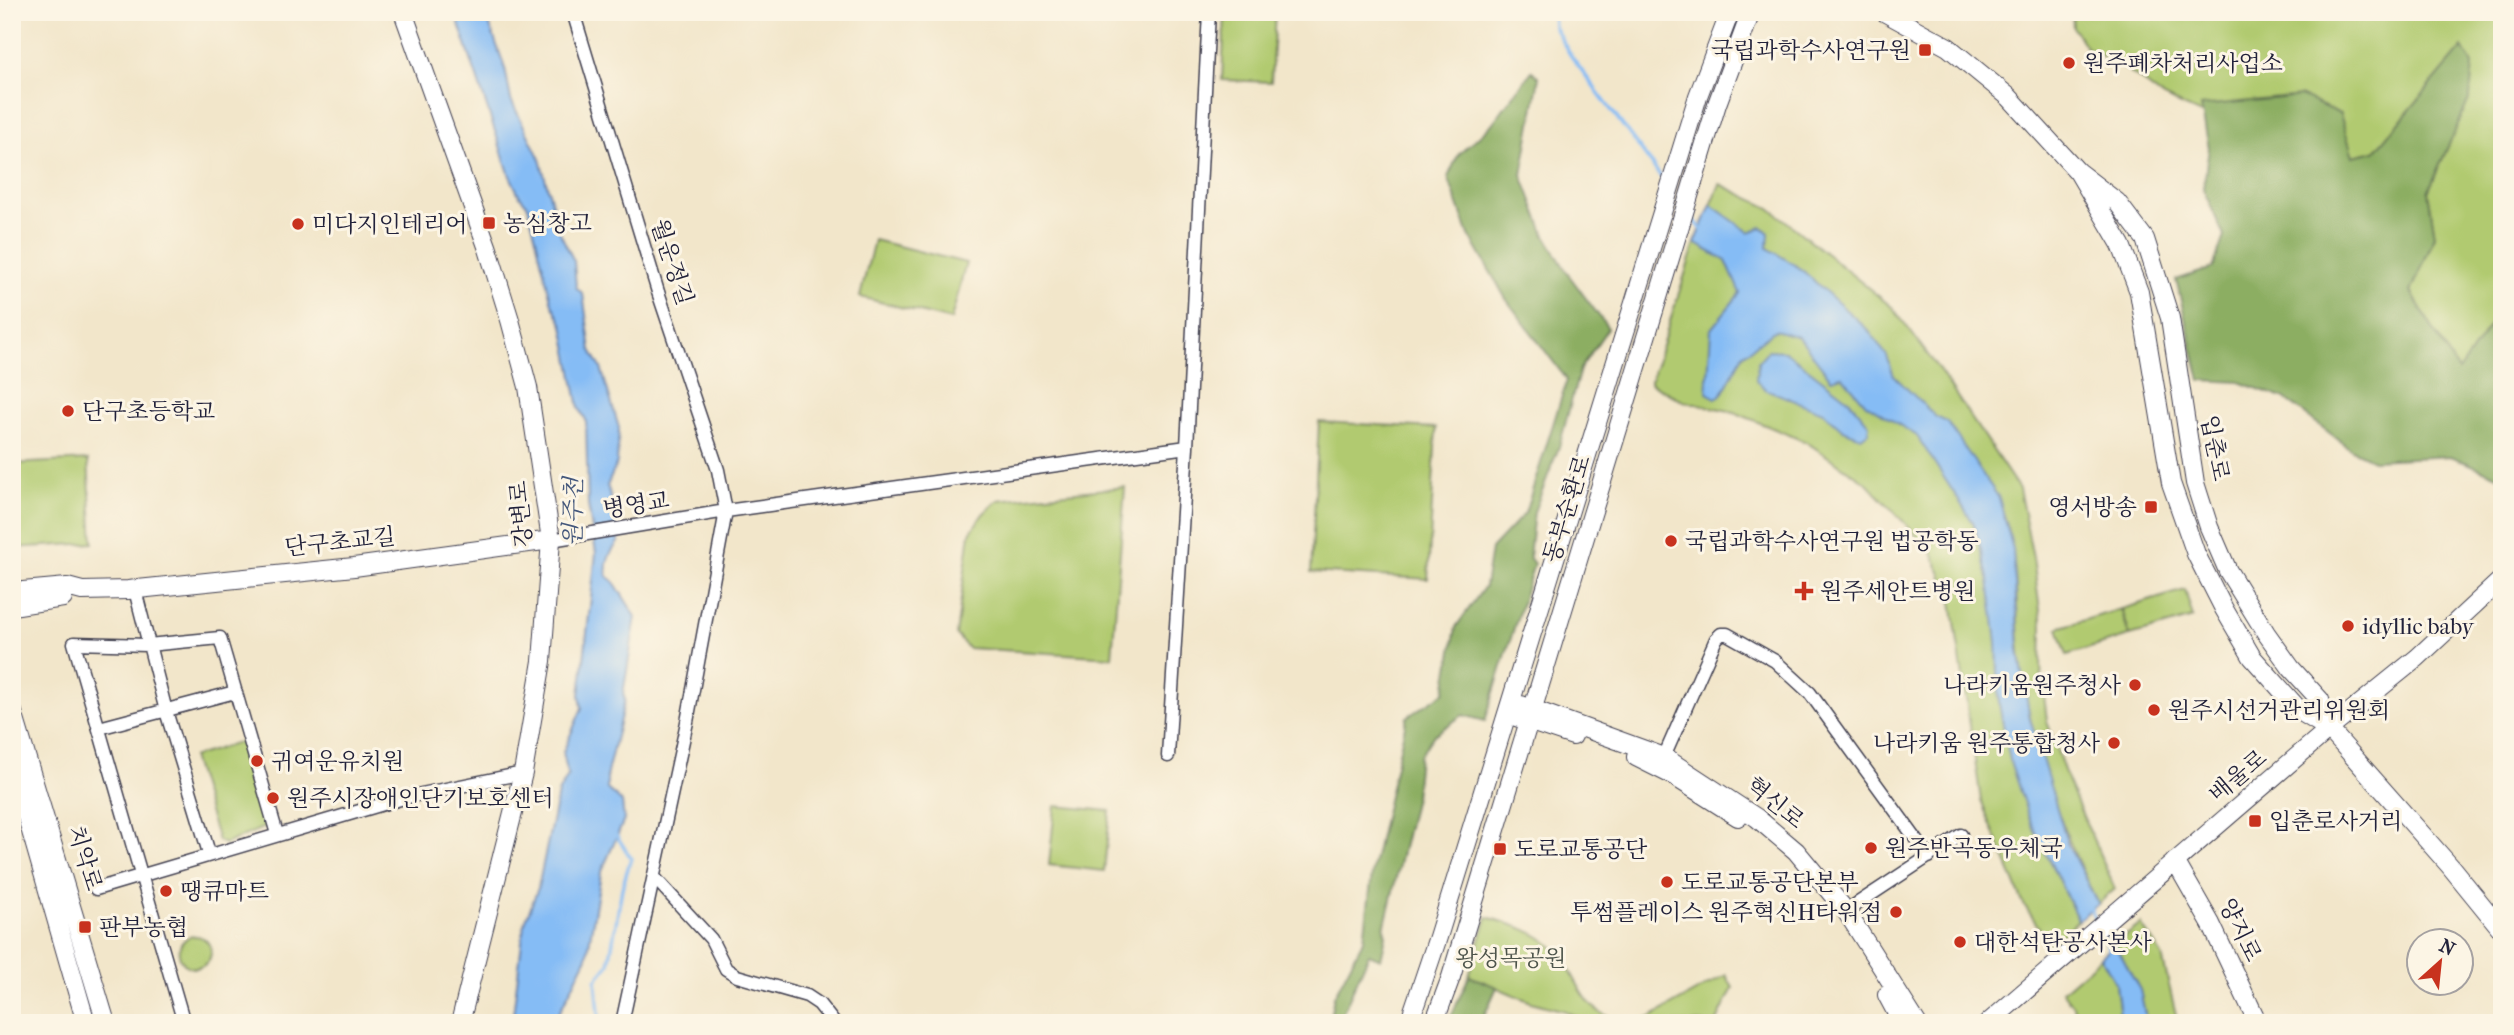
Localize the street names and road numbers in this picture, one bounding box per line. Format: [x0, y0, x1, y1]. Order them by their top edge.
street label: 월운정길 [645, 216, 699, 308]
street label: 입춘로 [2195, 413, 2235, 483]
street label: 동부순환로 [1538, 452, 1596, 566]
street label: 강변로 [505, 480, 537, 548]
street label: 병영교 [601, 486, 671, 524]
street label: 단구초교길 [283, 523, 397, 561]
street label: 배울로 [2204, 744, 2272, 808]
street label: 혁신로 [1741, 772, 1809, 834]
street label: 치악로 [62, 822, 108, 894]
street label: 양지로 [2213, 894, 2267, 966]

